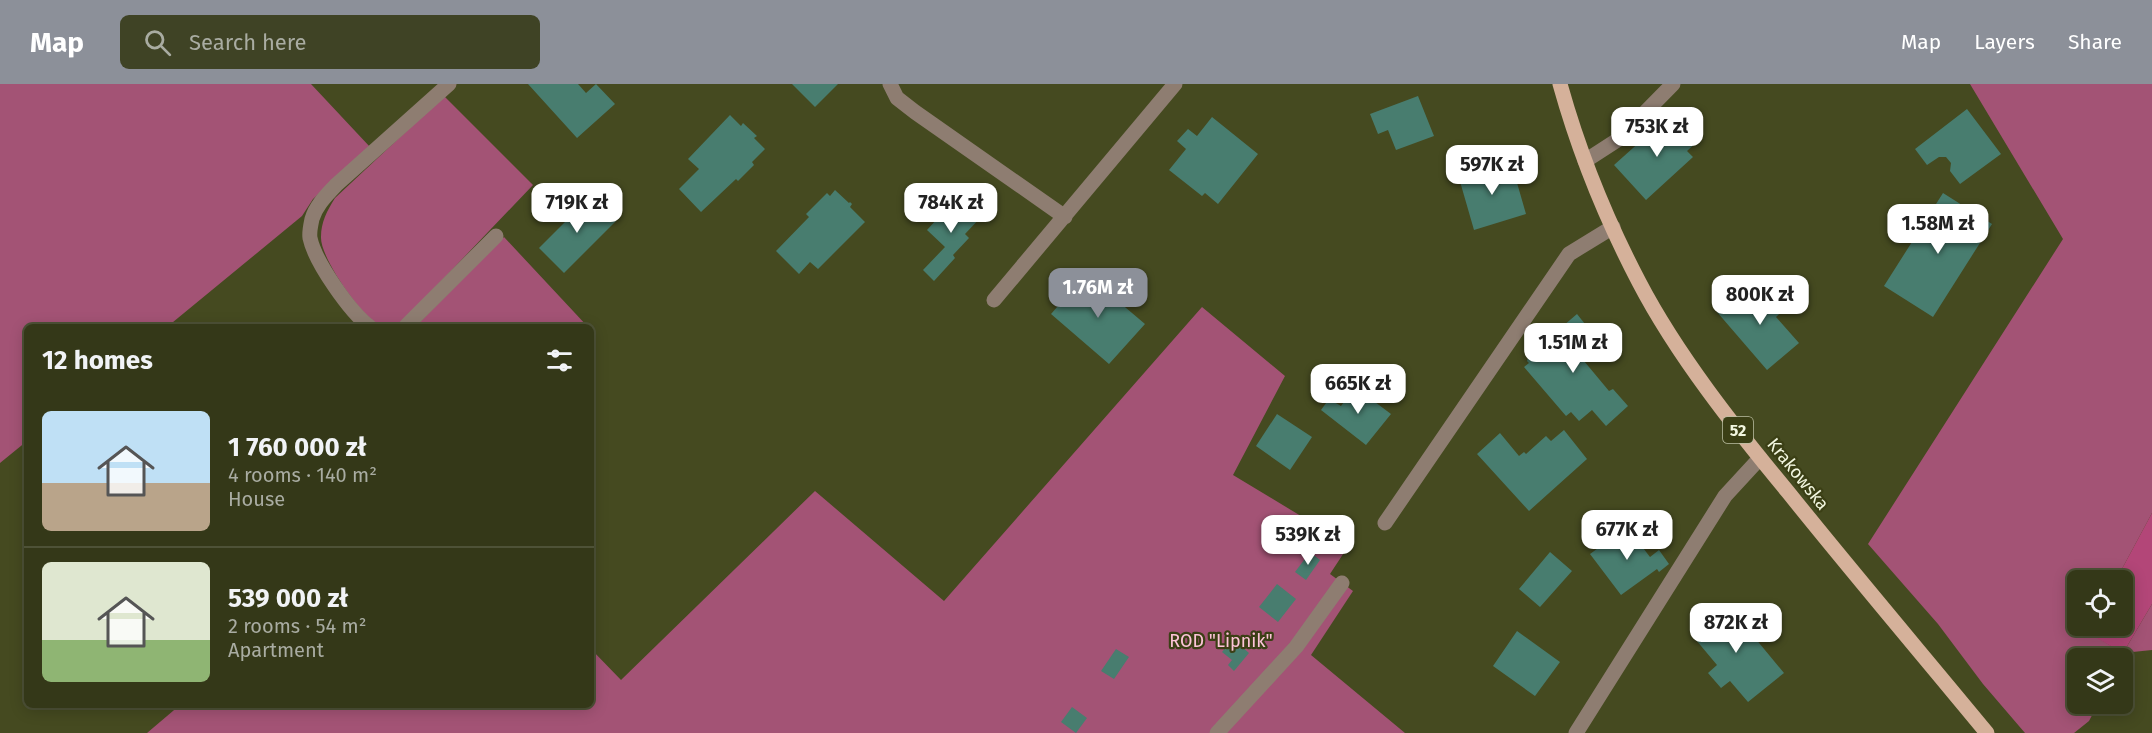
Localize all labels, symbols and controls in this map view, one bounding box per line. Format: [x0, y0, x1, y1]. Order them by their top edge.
search box [120, 15, 540, 69]
text: Map [30, 26, 84, 59]
icon: search [141, 26, 174, 59]
text: Search here [189, 29, 307, 56]
text: Map [1901, 29, 1941, 55]
text: Layers [1974, 29, 2035, 55]
text: Share [2068, 29, 2122, 55]
pin: 753K zł [1602, 107, 1712, 158]
text: 753K zł [1625, 114, 1689, 138]
pin: 597K zł [1437, 145, 1547, 196]
text: 597K zł [1460, 152, 1524, 176]
pin: 719K zł [522, 183, 632, 234]
pin: 784K zł [896, 183, 1006, 234]
text: 719K zł [545, 190, 609, 214]
text: 784K zł [918, 190, 984, 214]
pin: 1.58M zł [1876, 204, 2000, 255]
text: 1.58M zł [1901, 211, 1975, 235]
pin: 1.76M zł [1036, 268, 1160, 319]
text: 1.76M zł [1063, 275, 1133, 299]
pin: 800K zł [1705, 275, 1815, 326]
text: 800K zł [1726, 282, 1794, 306]
pin: 1.51M zł [1511, 323, 1635, 374]
text: 1.51M zł [1538, 330, 1608, 354]
icon: filters [543, 344, 576, 377]
text: 12 homes [42, 345, 153, 376]
pin: 665K zł [1303, 364, 1413, 415]
text: 665K zł [1325, 371, 1391, 395]
road number: 52 [1723, 417, 1753, 443]
text: 1 760 000 zł [228, 432, 367, 463]
street label: Krakowska [1762, 434, 1834, 514]
icon: home [90, 435, 162, 507]
text: 4 rooms · 140 m² [228, 463, 377, 487]
text: House [228, 487, 285, 511]
pin: 677K zł [1572, 510, 1682, 561]
pin: 539K zł [1253, 515, 1363, 566]
text: 677K zł [1596, 517, 1658, 541]
text: 539K zł [1275, 522, 1341, 546]
map controls [2067, 570, 2133, 714]
button: locate [2067, 570, 2133, 636]
text: 539 000 zł [228, 583, 348, 614]
icon: home [90, 586, 162, 658]
pin: 872K zł [1681, 603, 1791, 654]
text: 872K zł [1704, 610, 1768, 634]
text: 2 rooms · 54 m² [228, 614, 367, 638]
park label: ROD "Lipnik" [1169, 630, 1273, 652]
text: Apartment [228, 638, 324, 662]
button: layers [2067, 648, 2133, 714]

